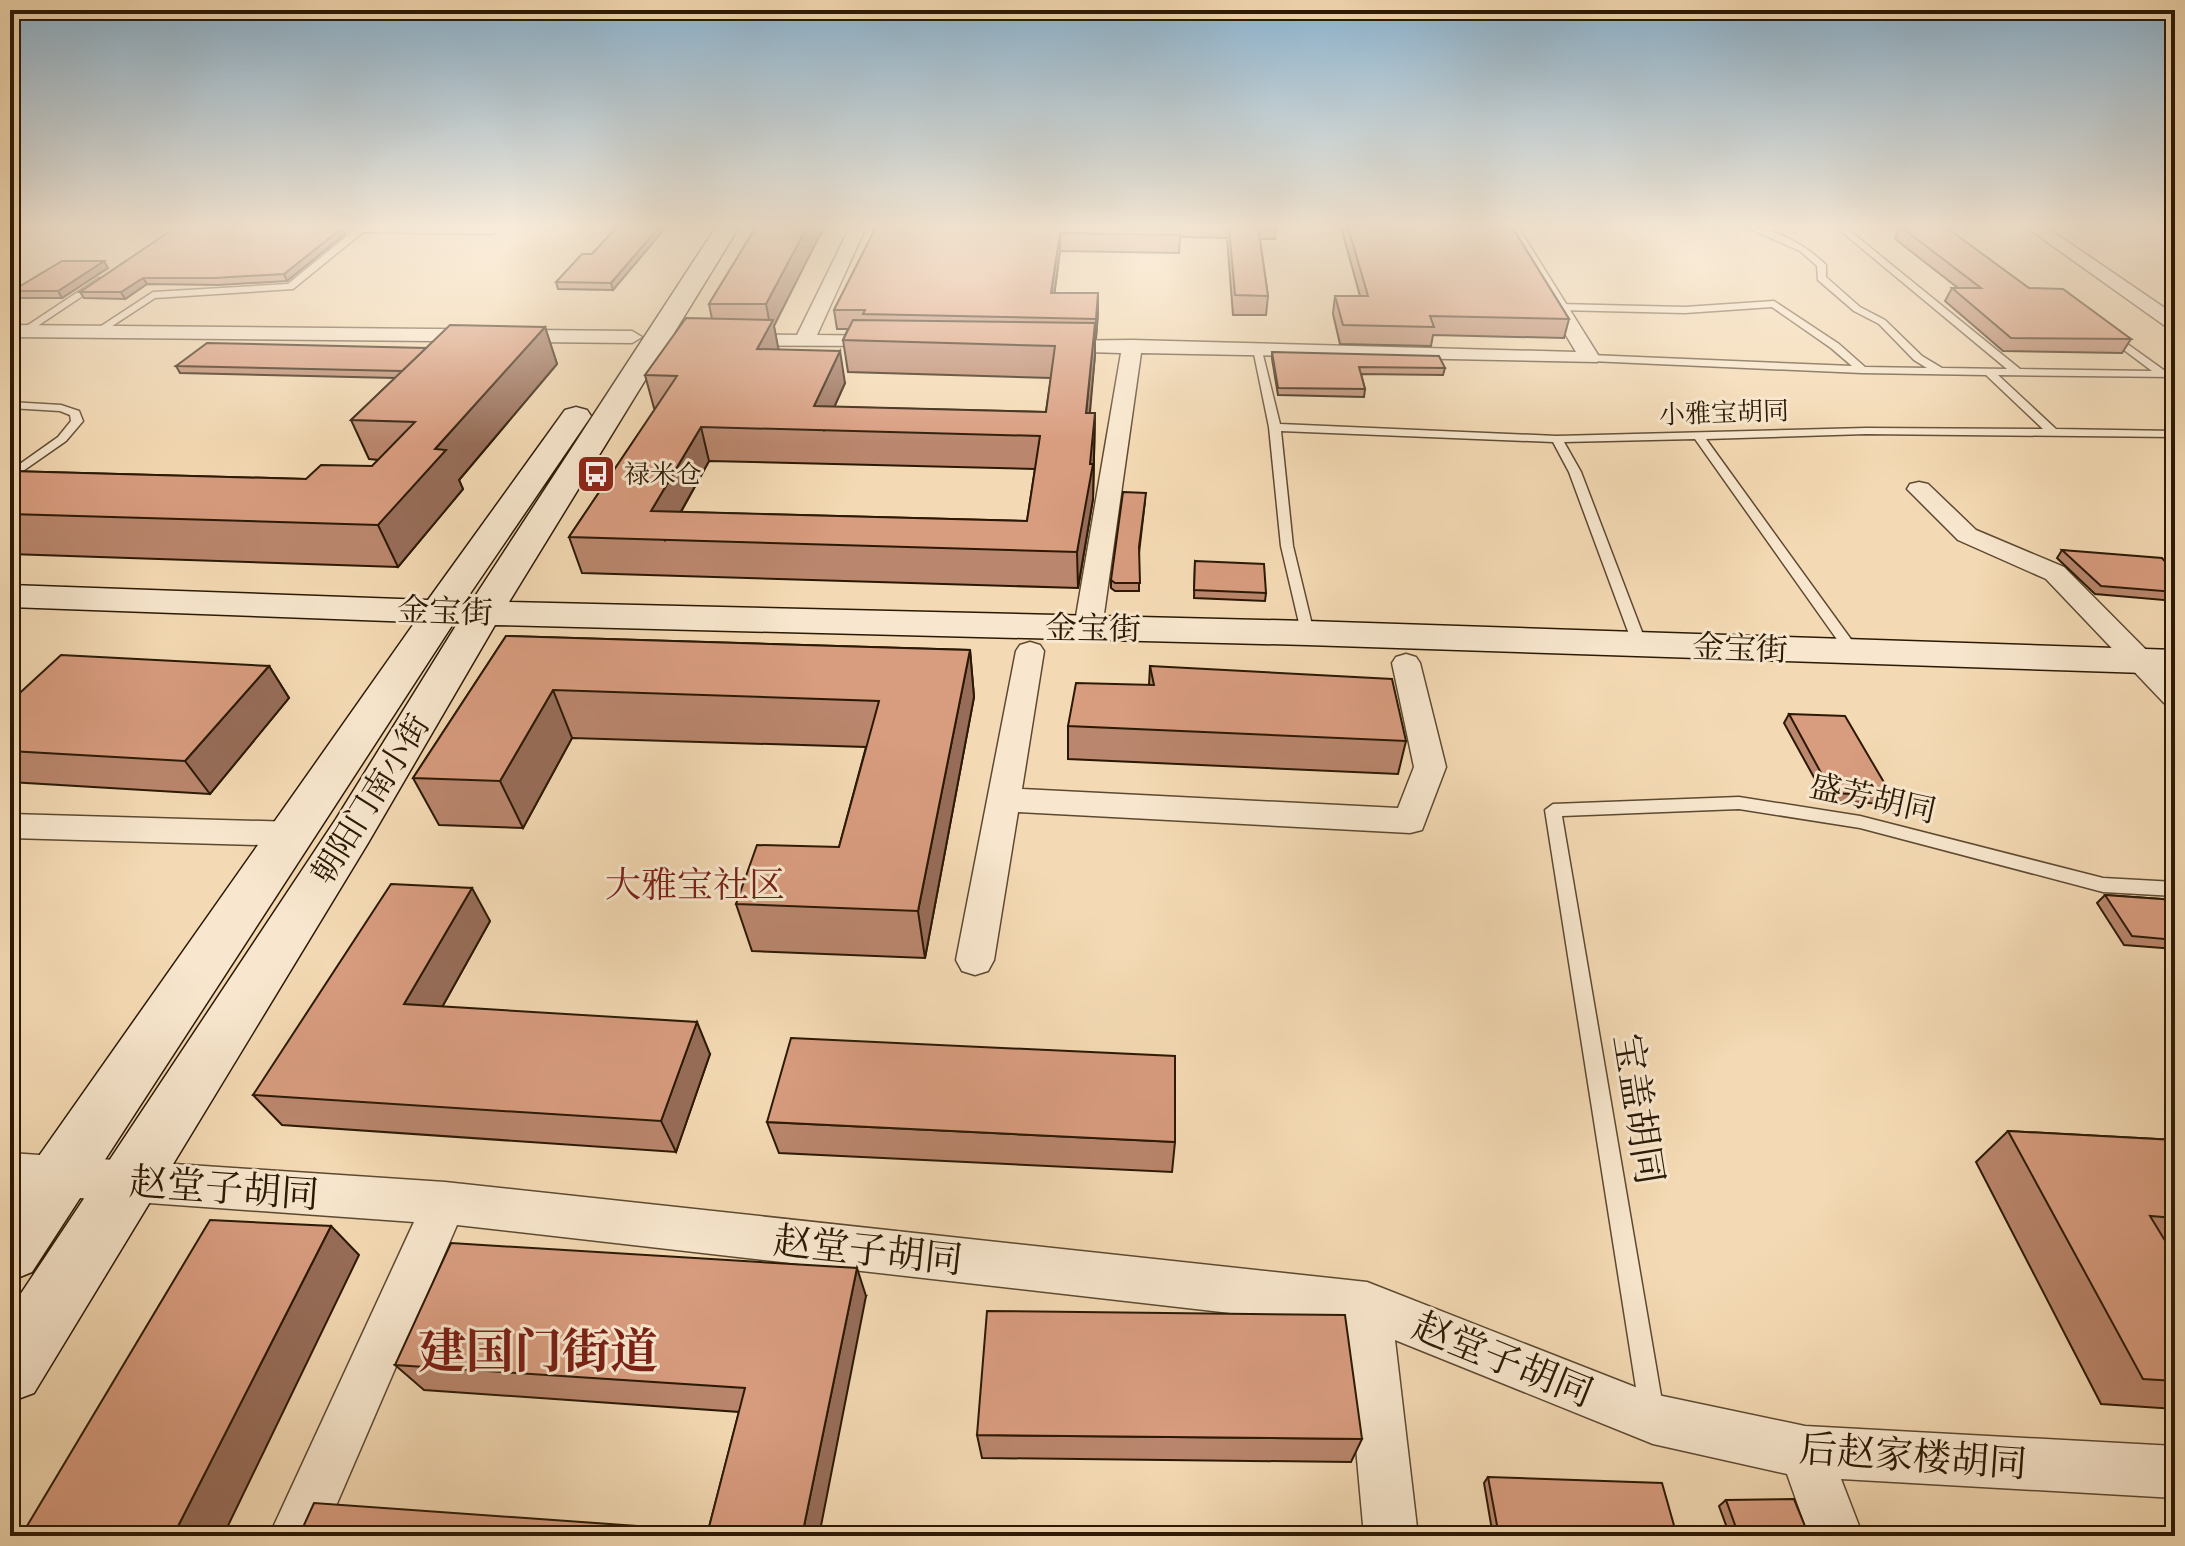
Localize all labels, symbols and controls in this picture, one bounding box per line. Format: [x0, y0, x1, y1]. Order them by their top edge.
street label: 小雅宝胡同 [1658, 393, 1790, 433]
bus stop icon: 禄米仓 [575, 453, 617, 495]
place label: 禄米仓 [624, 457, 702, 492]
street label: 金宝街 [396, 587, 494, 635]
street label: 金宝街 [1045, 605, 1141, 651]
street label: 金宝街 [1691, 624, 1789, 672]
street label: 朝阳门南小街 [300, 706, 440, 892]
street label: 盛芳胡同 [1806, 763, 1940, 833]
district label: 大雅宝社区 [605, 860, 785, 909]
street label: 宝盖胡同 [1601, 1030, 1677, 1188]
street label: 赵堂子胡同 [127, 1155, 321, 1221]
street label: 赵堂子胡同 [771, 1214, 965, 1286]
street label: 赵堂子胡同 [1405, 1299, 1601, 1419]
district label: 建国门街道 [418, 1319, 658, 1385]
street label: 后赵家楼胡同 [1797, 1422, 2029, 1490]

